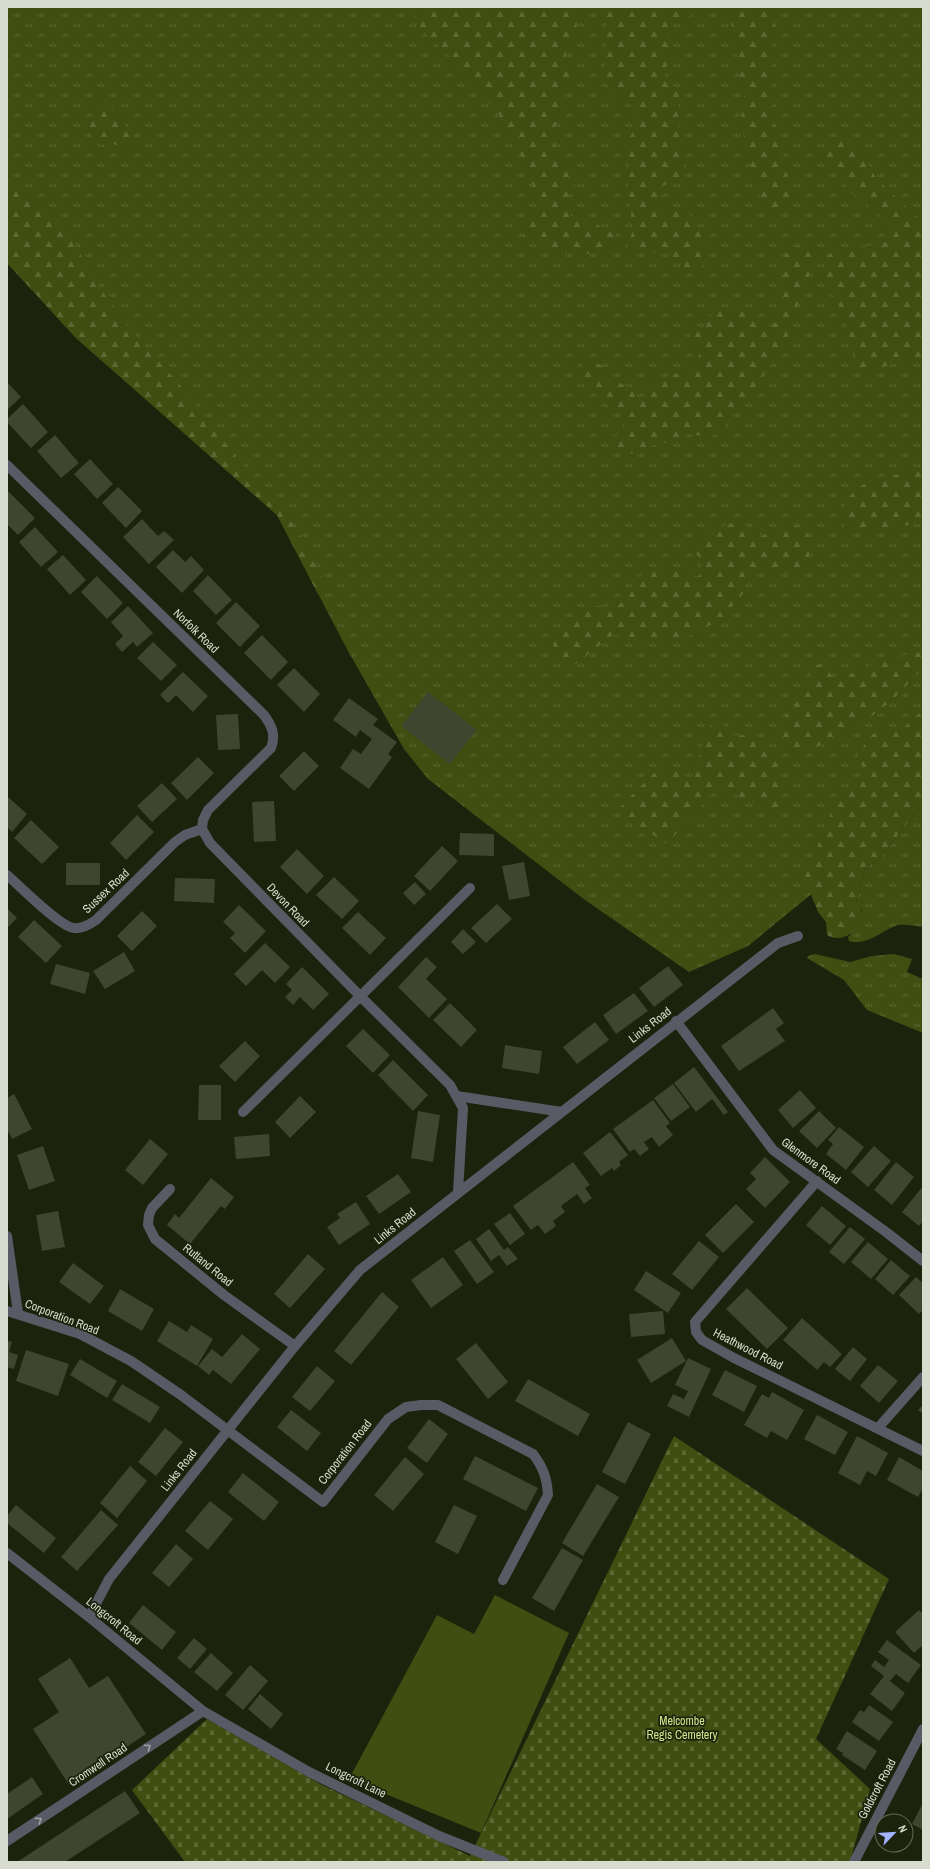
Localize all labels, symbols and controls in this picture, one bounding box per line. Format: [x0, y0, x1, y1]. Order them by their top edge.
street label: Norfolk Road [170, 605, 222, 657]
street label: Sussex Road [79, 865, 133, 917]
street label: Devon Road [263, 880, 313, 930]
street label: Links Road [625, 1003, 675, 1047]
street label: Glenmore Road [778, 1134, 844, 1188]
street label: Links Road [371, 1204, 419, 1248]
street label: Rutland Road [180, 1240, 236, 1290]
street label: Corporation Road [23, 1296, 101, 1338]
street label: Heathwood Road [710, 1325, 786, 1373]
street label: Corporation Road [315, 1416, 375, 1488]
street label: Links Road [157, 1445, 201, 1495]
street label: Longcroft Road [83, 1594, 145, 1648]
park label: Melcombe Regis Cemetery [646, 1713, 718, 1743]
street label: Cromwell Road [66, 1740, 130, 1790]
one-way arrow [143, 1745, 150, 1752]
street label: Goldcroft Road [854, 1756, 900, 1822]
street label: Longcroft Lane [323, 1758, 389, 1802]
north arrow [874, 1813, 914, 1853]
one-way arrow [35, 1817, 42, 1824]
text: N [895, 1823, 911, 1835]

